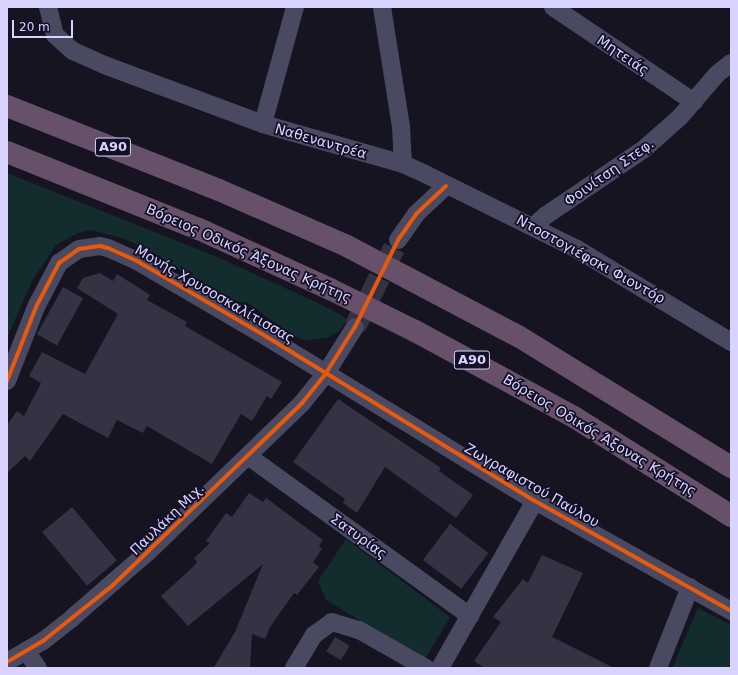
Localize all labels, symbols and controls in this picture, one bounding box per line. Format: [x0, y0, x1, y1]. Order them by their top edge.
scale bar [14, 12, 75, 38]
text: 20 m [19, 20, 50, 34]
street label: Μητειάς [594, 32, 652, 78]
street label: Ναθεναντρέα [273, 120, 369, 162]
street label: Φοινίτση Στεφ. [561, 135, 657, 209]
road number: Α90 [94, 136, 132, 158]
street label: Βόρειος Οδικός Άξονας Κρήτης [144, 200, 354, 306]
street label: Ντοστογιέφσκι Φιοντόρ [514, 211, 668, 307]
street label: Μονής Χρυσοσκαλίτισσας [132, 241, 298, 347]
road number: Α90 [453, 349, 491, 371]
street label: Βόρειος Οδικός Άξονας Κρήτης [500, 370, 700, 500]
street label: Ζωγραφιστού Παύλου [462, 439, 602, 531]
street label: Παυλάκη Μιχ. [127, 480, 207, 558]
street label: Σατυρίας [327, 510, 391, 562]

